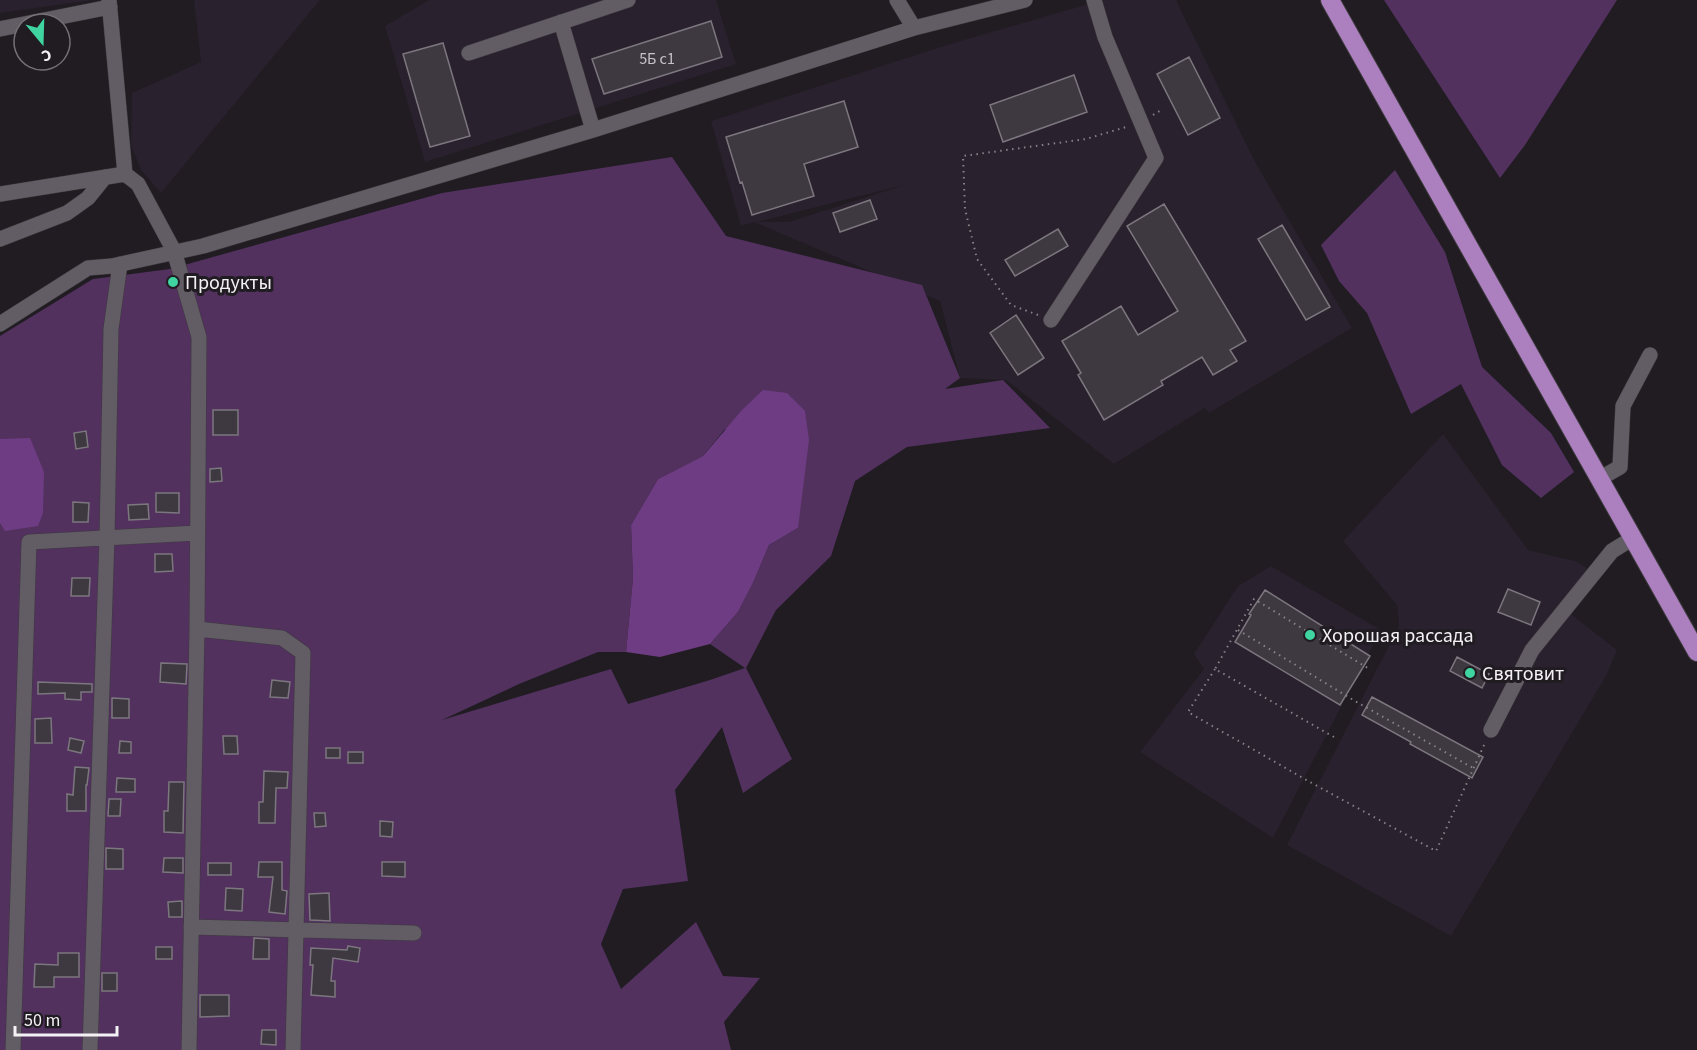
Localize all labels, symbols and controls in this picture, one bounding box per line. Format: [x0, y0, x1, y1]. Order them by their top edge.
north arrow [12, 12, 72, 72]
text: С [39, 43, 55, 67]
house number: 5Б с1 [639, 48, 675, 70]
place label: Продукты [185, 269, 272, 297]
marker: Продукты [166, 275, 180, 289]
place label: Хорошая рассада [1322, 622, 1474, 650]
marker: Хорошая рассада [1303, 628, 1317, 642]
place label: Святовит [1482, 660, 1564, 688]
marker: Святовит [1463, 666, 1477, 680]
scale bar [15, 999, 117, 1037]
text: 50 m [24, 1008, 60, 1033]

